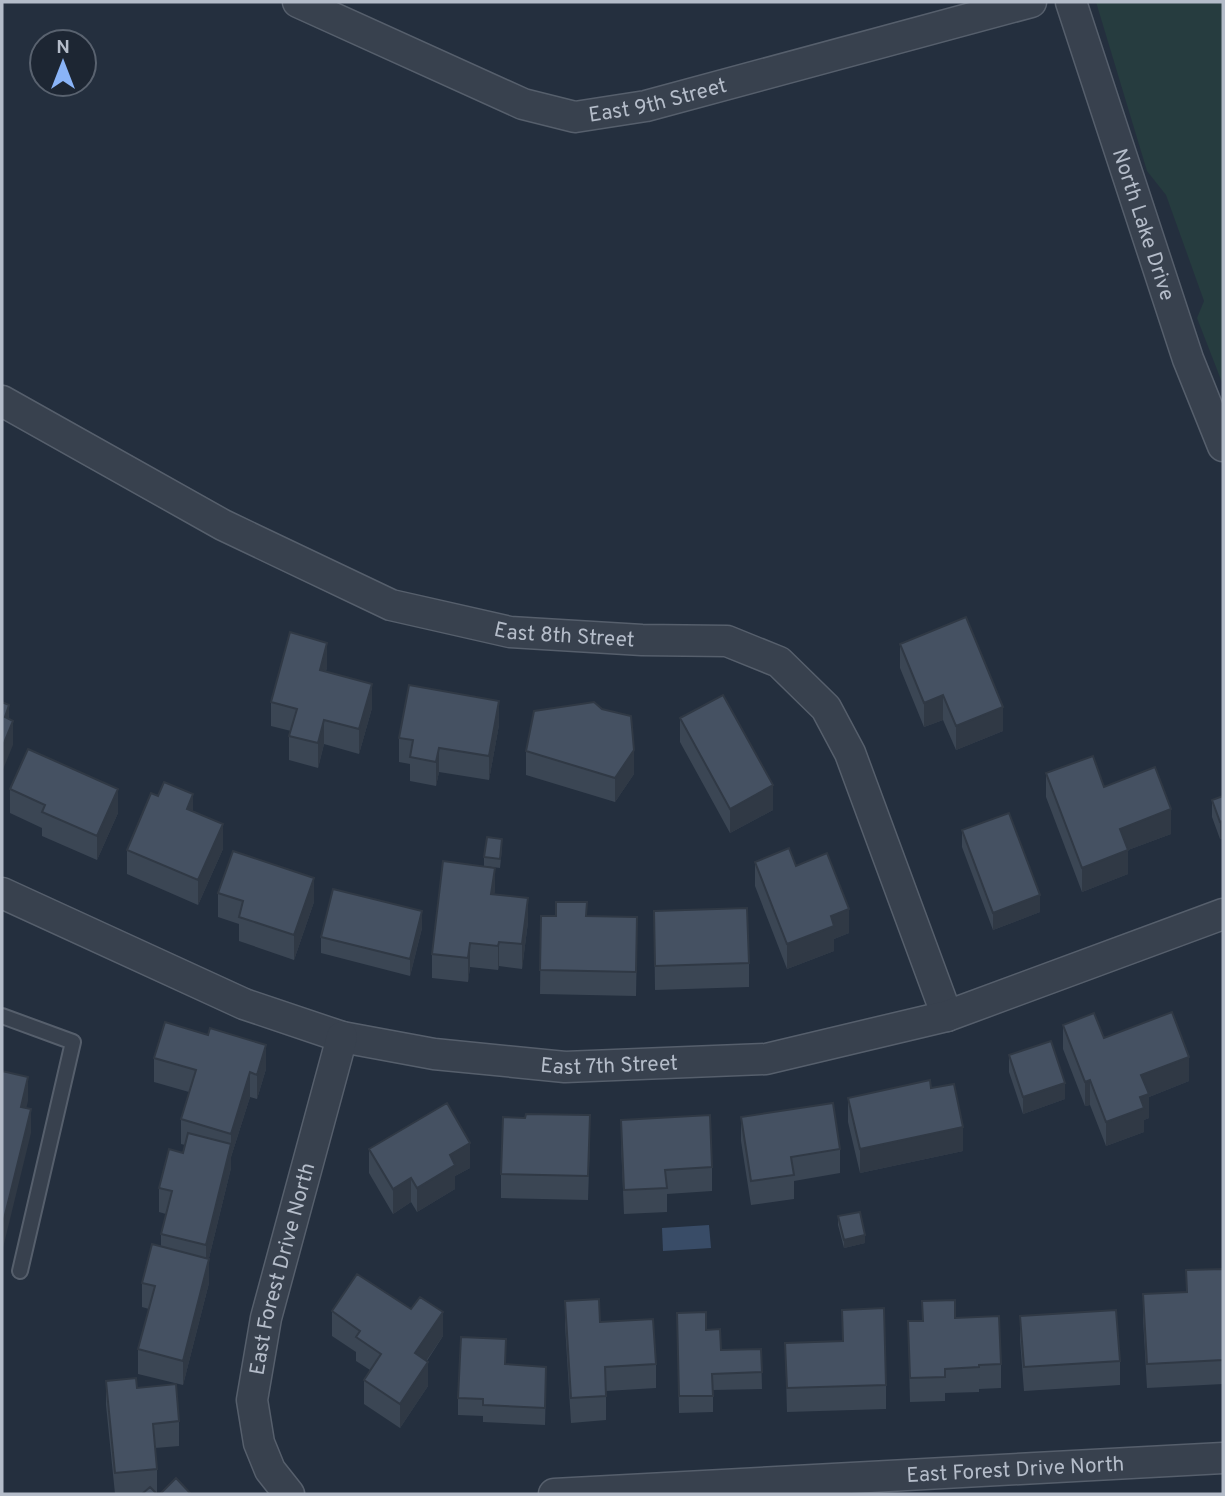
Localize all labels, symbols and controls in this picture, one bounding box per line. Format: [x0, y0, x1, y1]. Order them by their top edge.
north arrow [28, 28, 98, 98]
text: N [56, 36, 70, 60]
street label: East 9th Street [587, 73, 730, 130]
street label: North Lake Drive [1105, 145, 1180, 304]
street label: East 8th Street [491, 617, 635, 655]
street label: East 7th Street [539, 1051, 679, 1082]
street label: East Forest Drive North [244, 1160, 322, 1377]
street label: East Forest Drive North [906, 1451, 1125, 1490]

